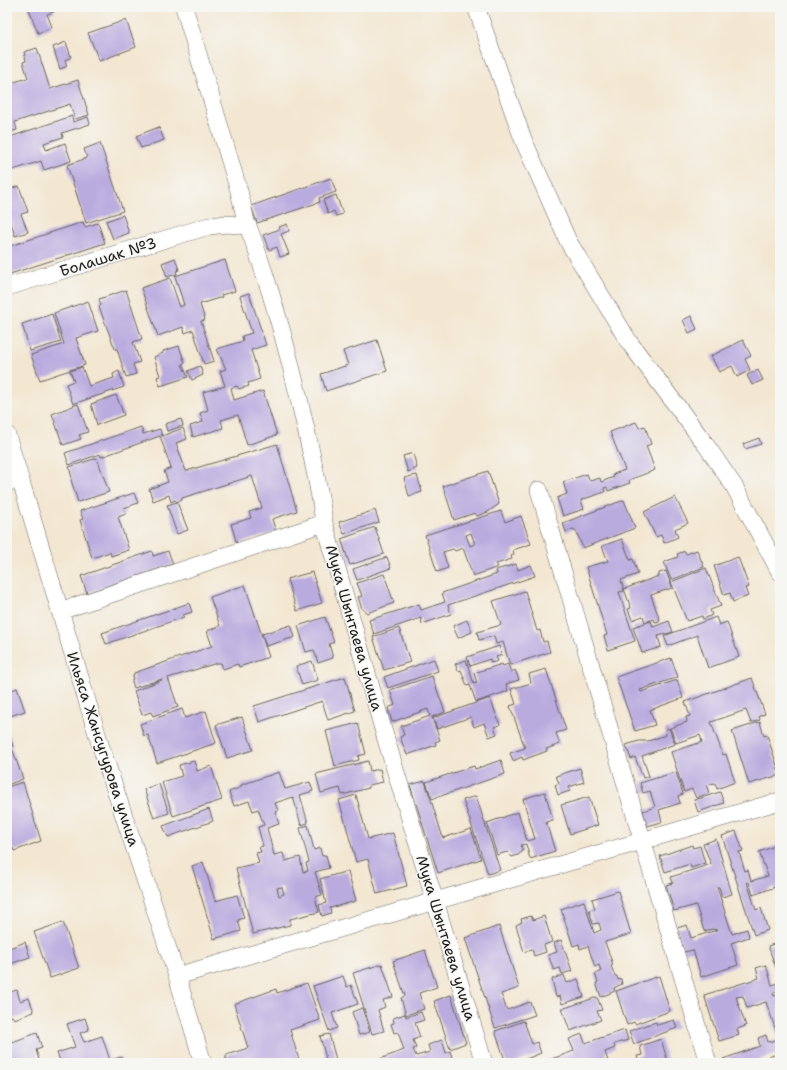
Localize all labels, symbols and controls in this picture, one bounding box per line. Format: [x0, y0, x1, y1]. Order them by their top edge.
street label: Болашак №3 [57, 233, 159, 281]
street label: Мука Шынтаева улица [321, 543, 387, 714]
street label: Ильяса Жансугурова улица [62, 649, 144, 850]
street label: Мука Шынтаева улица [411, 853, 481, 1024]

